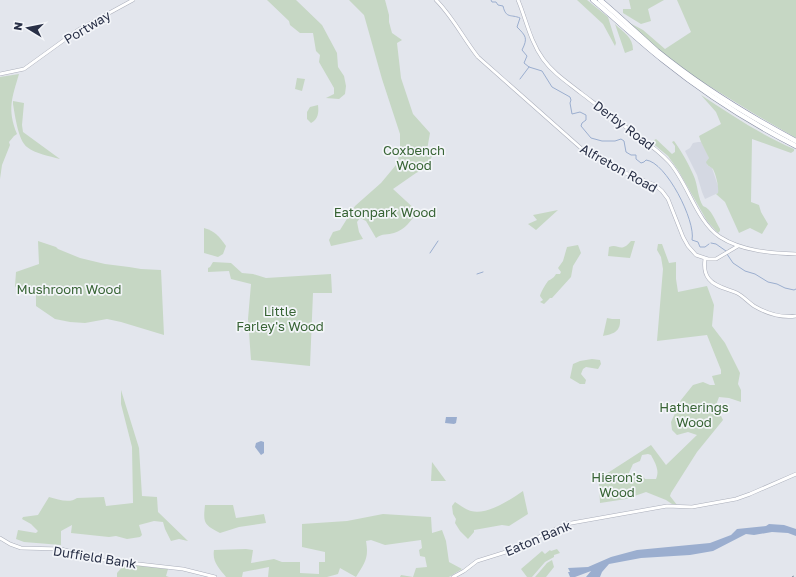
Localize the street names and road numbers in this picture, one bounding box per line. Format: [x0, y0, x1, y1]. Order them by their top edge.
street label: Portway [61, 7, 114, 47]
street label: Derby Road [591, 97, 657, 153]
street label: Alfreton Road [578, 140, 660, 196]
street label: Eaton Bank [502, 517, 574, 559]
street label: Duffield Bank [52, 543, 139, 572]

